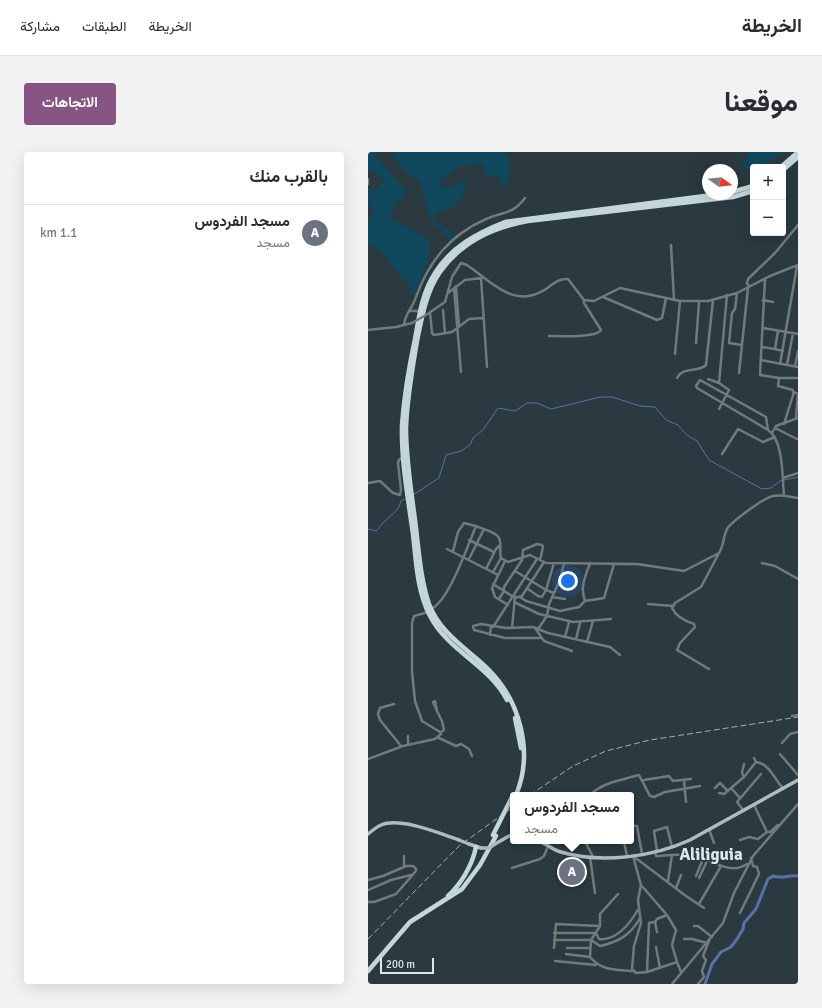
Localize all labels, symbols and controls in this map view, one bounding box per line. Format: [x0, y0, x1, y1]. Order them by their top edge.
text: الخريطة [742, 14, 802, 38]
text: مشاركة [20, 18, 60, 35]
text: الطبقات [82, 18, 126, 35]
text: الخريطة [148, 18, 192, 35]
button: الاتجاهات [24, 83, 116, 125]
text: موقعنا [724, 85, 798, 119]
north arrow [702, 164, 738, 200]
map controls [750, 164, 786, 236]
button: + [750, 164, 786, 200]
text: بالقرب منك [250, 166, 328, 187]
button: − [750, 200, 786, 236]
text: مسجد الفردوس [194, 212, 290, 230]
text: 1.1 km [40, 225, 77, 241]
text: A [311, 225, 319, 241]
text: مسجد [256, 235, 290, 251]
your location [558, 571, 578, 591]
popup [510, 792, 634, 844]
text: مسجد الفردوس [524, 798, 620, 816]
text: مسجد [524, 821, 558, 837]
district label: Aliliguia [679, 844, 743, 865]
pin: A [559, 857, 585, 887]
scale bar [380, 956, 434, 975]
text: 200 m [386, 958, 415, 971]

